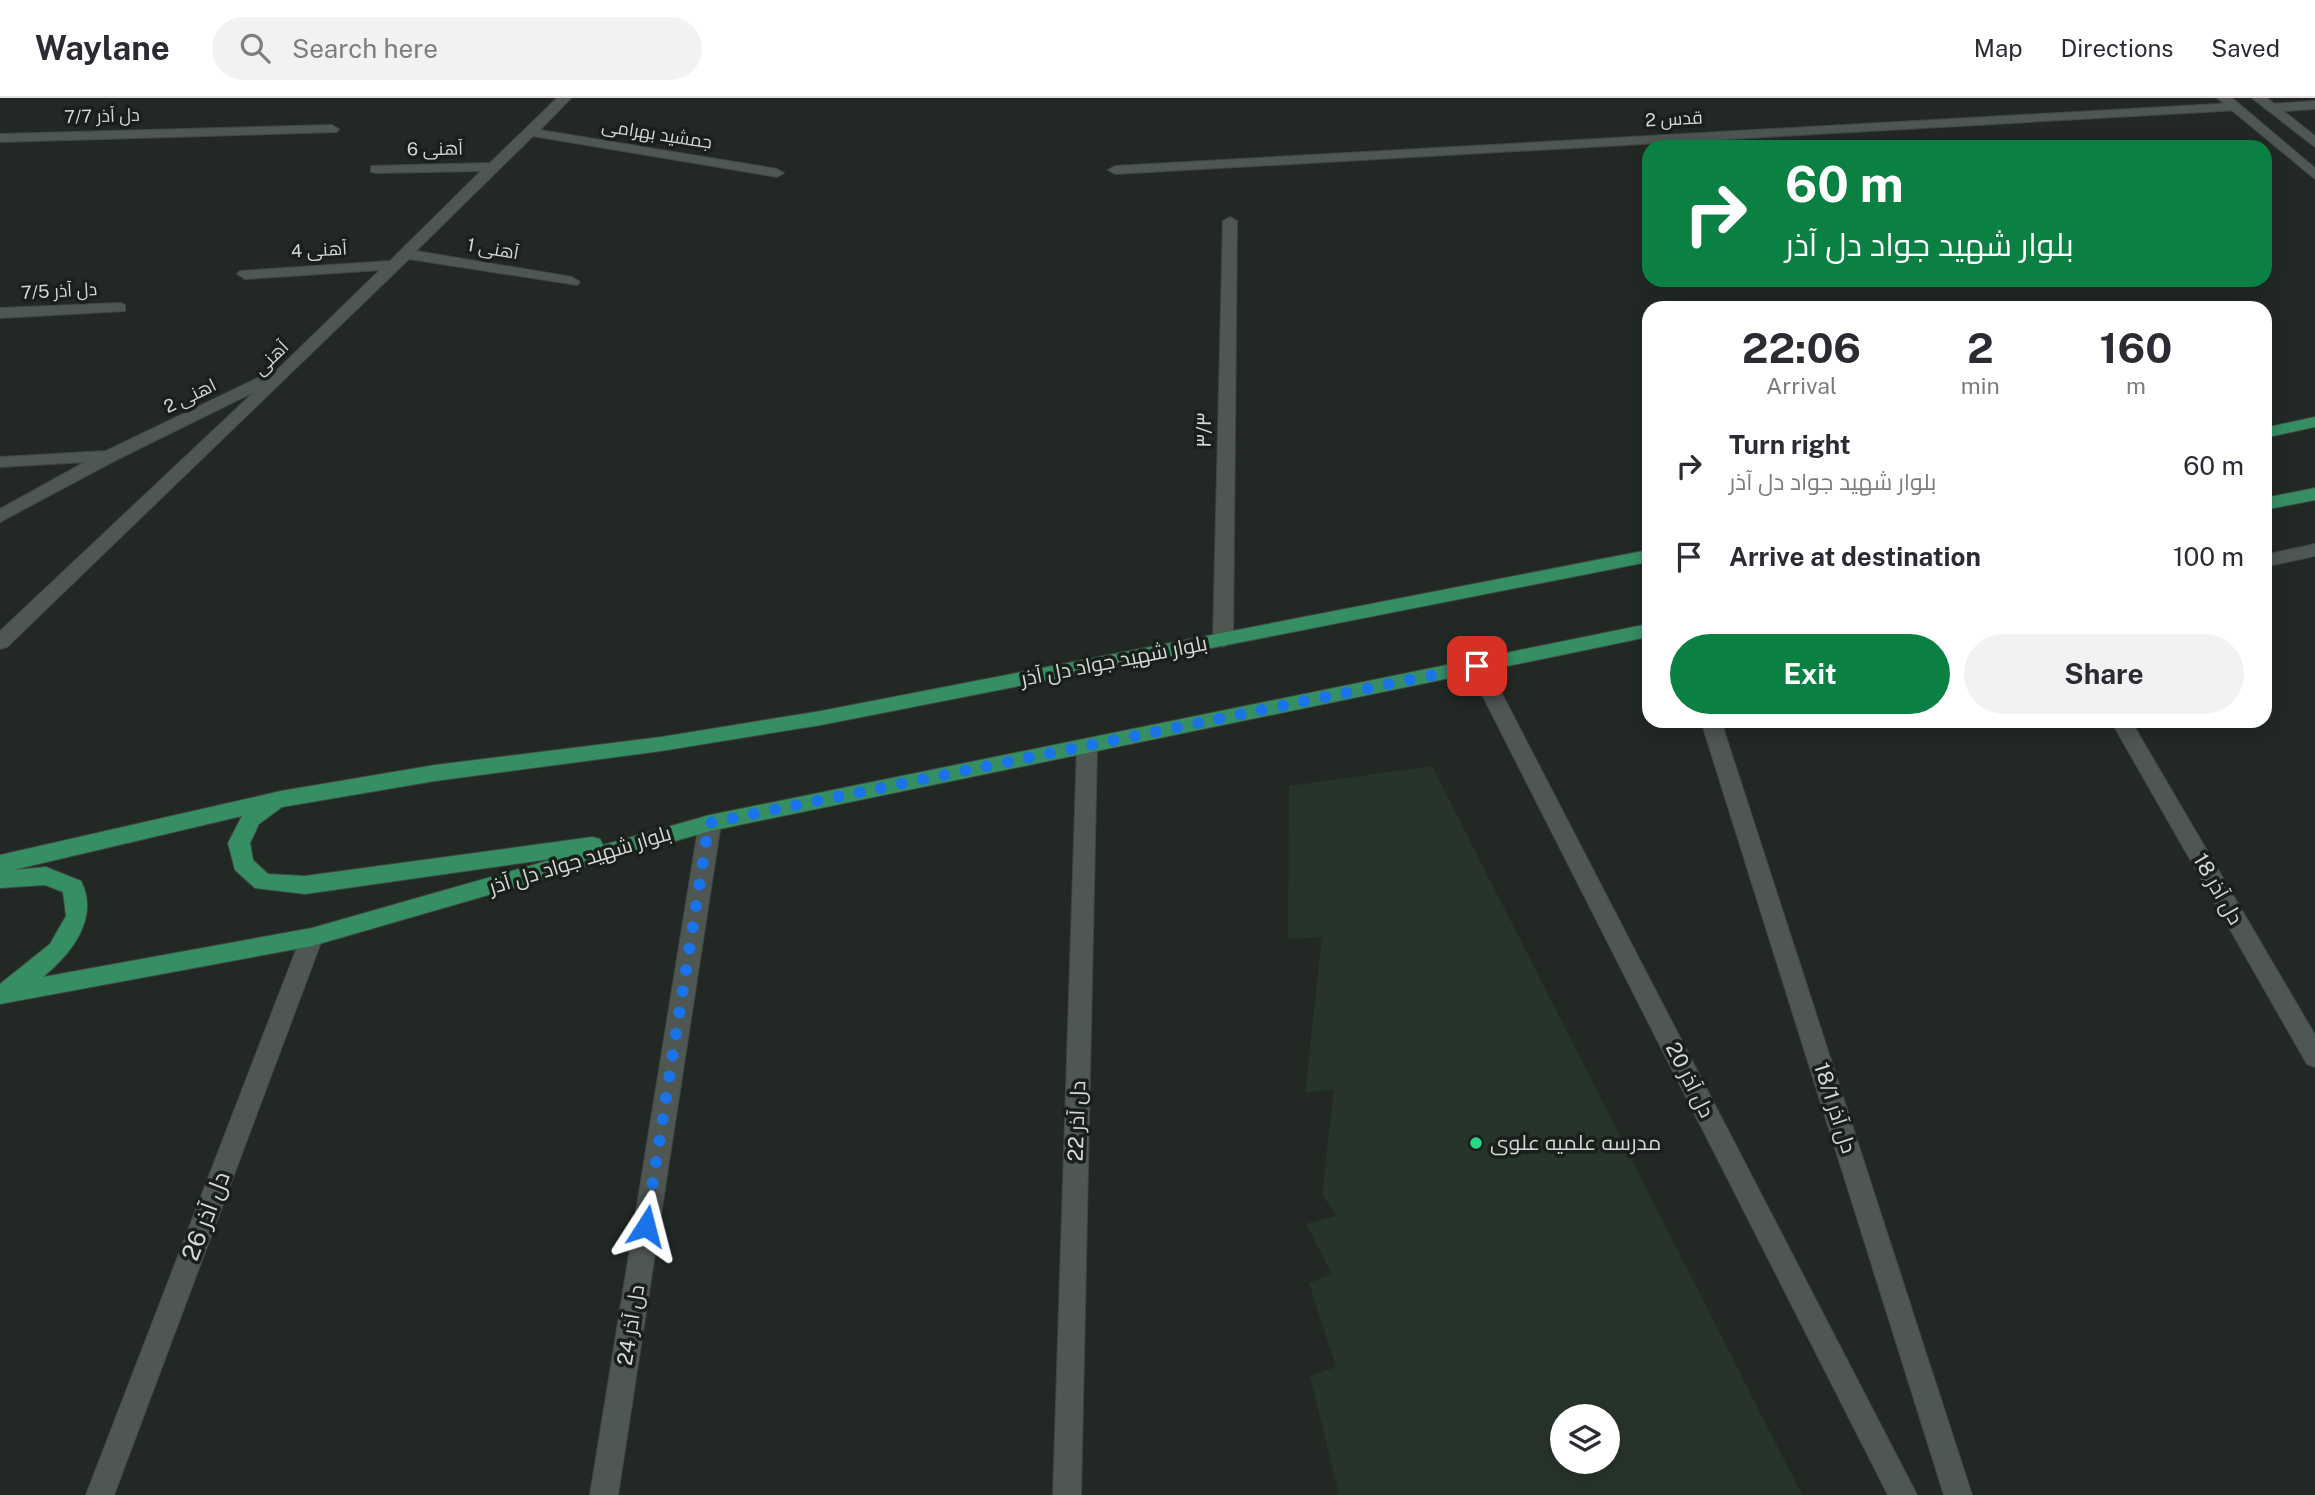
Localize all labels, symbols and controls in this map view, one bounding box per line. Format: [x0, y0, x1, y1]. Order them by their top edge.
search box [212, 17, 702, 80]
text: Waylane [35, 29, 170, 67]
icon: search [236, 29, 274, 67]
text: Search here [292, 33, 438, 64]
text: Map [1974, 34, 2023, 62]
text: Directions [2061, 34, 2173, 62]
text: Saved [2211, 34, 2280, 62]
street label: دل آذر 7/7 [64, 104, 140, 128]
street label: قدس 2 [1645, 107, 1703, 131]
street label: جمشید بهرامی [600, 114, 714, 154]
street label: آهنی 6 [407, 138, 463, 160]
text: 60 m [1785, 155, 1904, 213]
icon: right [1670, 168, 1761, 259]
text: بلوار شهید جواد دل آذر [1785, 226, 2074, 263]
street label: آهنی 1 [465, 234, 521, 264]
street label: آهنی 4 [290, 238, 348, 262]
street label: دل آذر 7/5 [20, 278, 98, 304]
text: 22:06 [1742, 323, 1861, 372]
text: 2 [1967, 323, 1994, 372]
text: 160 [2100, 323, 2172, 372]
street label: آهنی [249, 336, 293, 380]
text: Arrival [1766, 372, 1837, 399]
text: min [1961, 372, 2000, 399]
text: m [2126, 372, 2146, 399]
street label: اهنی 2 [160, 374, 220, 418]
street label: ۳/۳ [1191, 412, 1216, 448]
text: Turn right [1729, 429, 1851, 460]
icon: right [1670, 447, 1708, 485]
text: 60 m [2183, 450, 2244, 481]
text: بلوار شهید جواد دل آذر [1729, 468, 1936, 495]
icon: arrive [1670, 538, 1708, 576]
text: Arrive at destination [1729, 541, 1981, 572]
text: 100 m [2173, 541, 2244, 572]
street label: بلوار شهید جواد دل آذر [1018, 630, 1209, 692]
button: Exit [1670, 634, 1950, 714]
button: Share [1964, 634, 2244, 714]
pin [1447, 636, 1507, 696]
icon: arrive [1458, 647, 1496, 685]
street label: بلوار شهید جواد دل آذر [485, 820, 674, 900]
street label: دل آذر 18 [2187, 849, 2249, 929]
street label: دل آذر 20 [1660, 1038, 1720, 1122]
street label: دل آذر 18/1 [1808, 1059, 1862, 1157]
street label: دل آذر 22 [1063, 1080, 1091, 1162]
place label: مدرسه علمیه علوی [1490, 1130, 1661, 1156]
marker: مدرسه علمیه علوی [1468, 1135, 1484, 1151]
street label: دل آذر 26 [175, 1167, 236, 1264]
position arrow [609, 1189, 683, 1263]
street label: دل آذر 24 [612, 1283, 650, 1367]
map controls [1550, 1404, 1620, 1474]
button: layers [1550, 1404, 1620, 1474]

